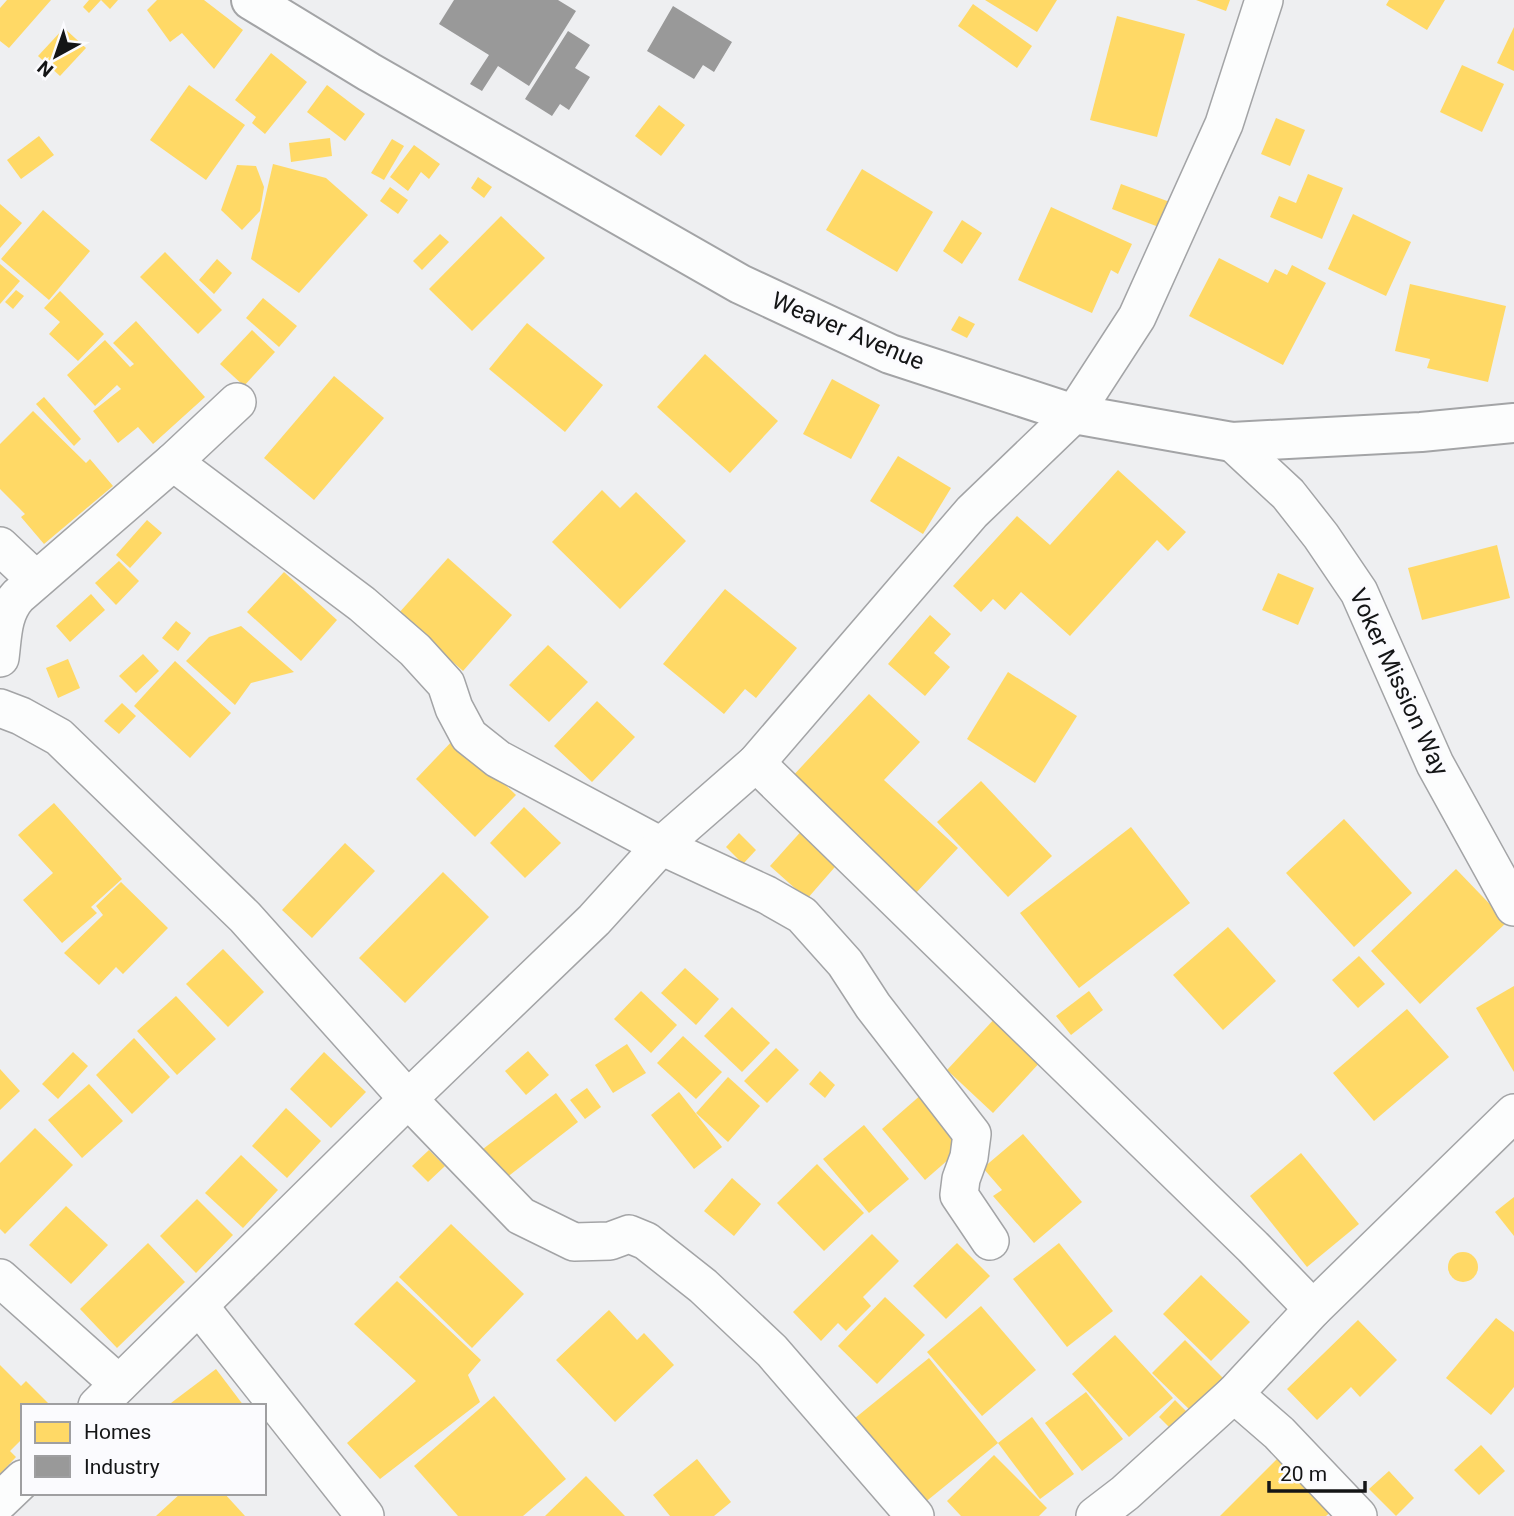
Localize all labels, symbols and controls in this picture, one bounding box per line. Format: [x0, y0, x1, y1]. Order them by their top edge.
north arrow [21, 21, 91, 91]
text: N [33, 56, 58, 82]
street label: Weaver Avenue [767, 286, 929, 376]
street label: Voker Mission Way [1343, 584, 1455, 780]
legend [21, 1404, 266, 1495]
text: Homes [84, 1420, 151, 1444]
scale bar [1269, 1450, 1365, 1494]
text: Industry [84, 1455, 160, 1479]
text: 20 m [1280, 1462, 1327, 1486]

